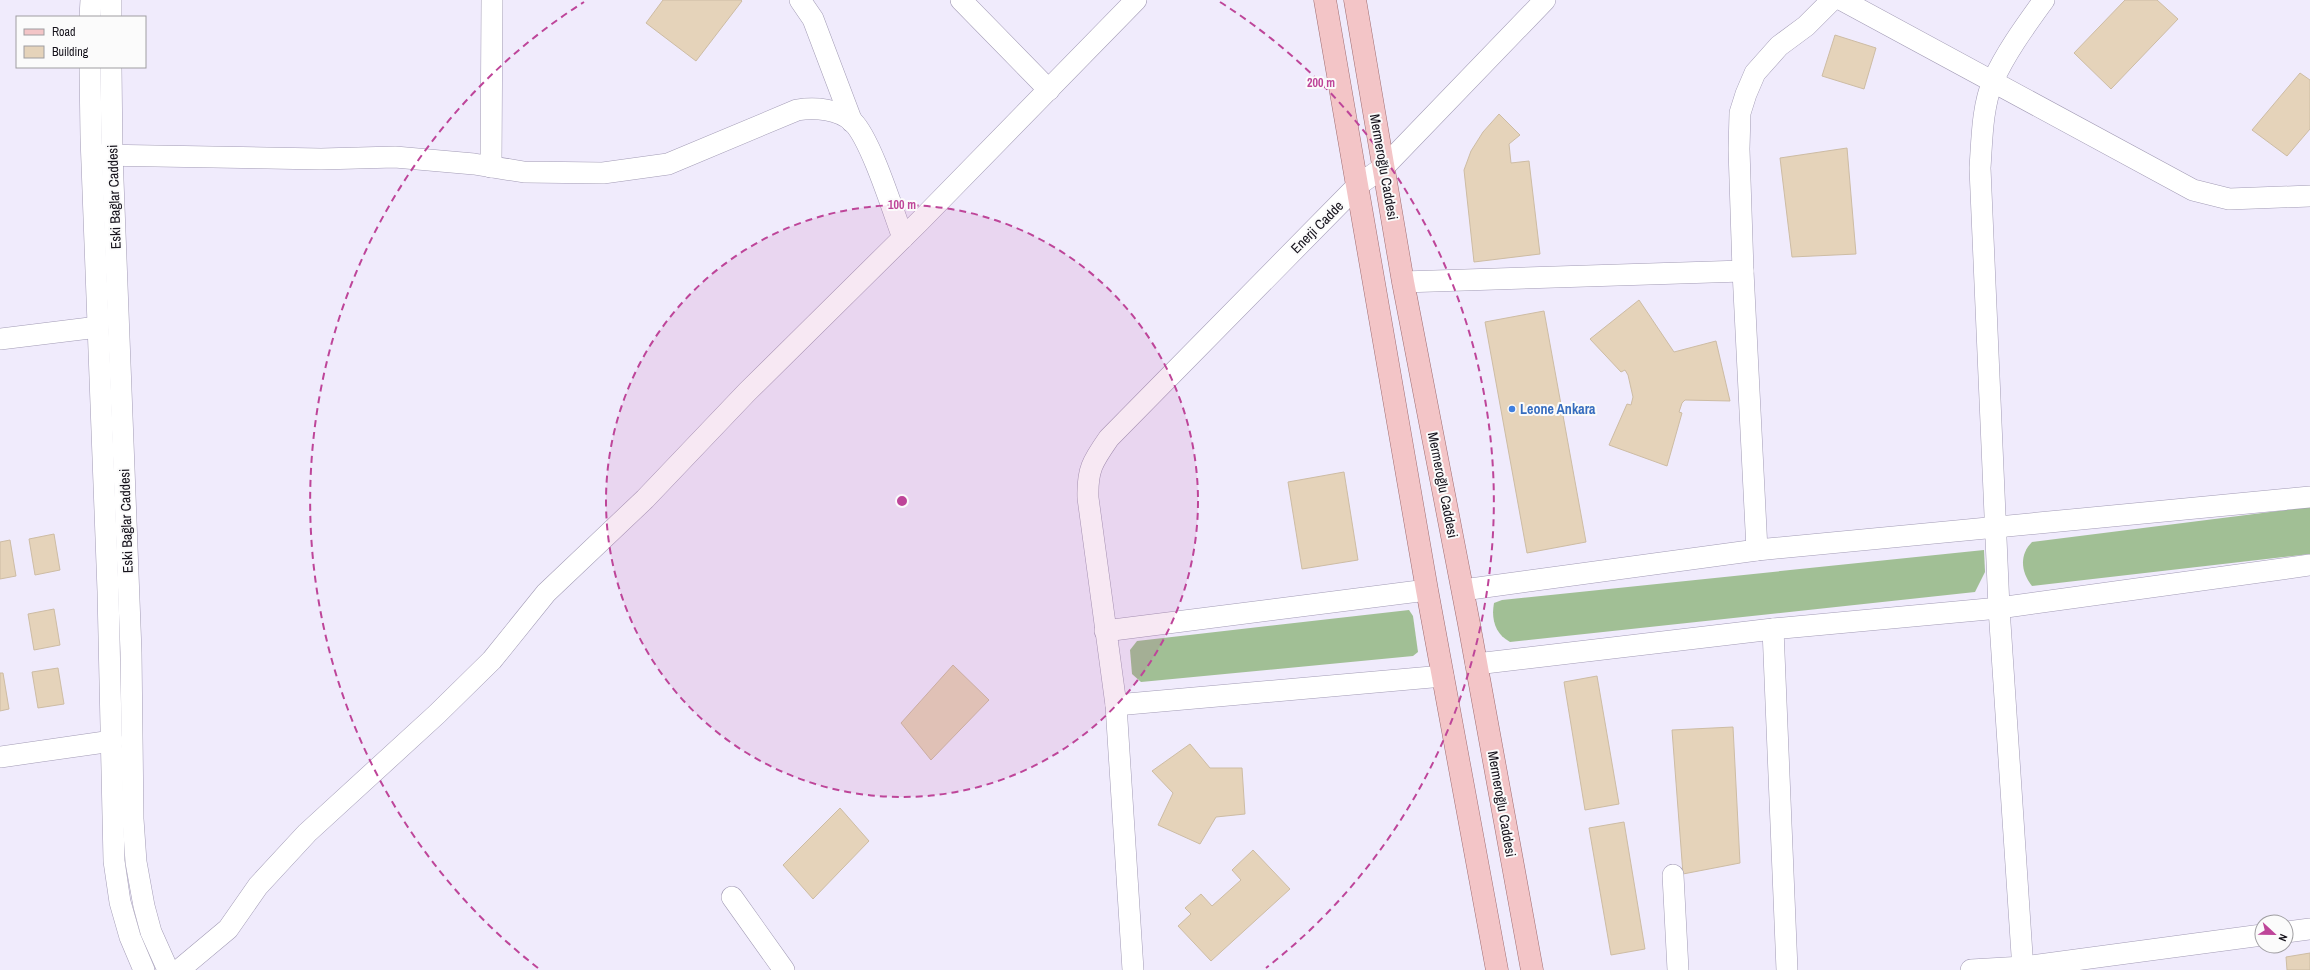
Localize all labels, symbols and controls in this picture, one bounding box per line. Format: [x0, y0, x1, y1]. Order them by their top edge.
legend [16, 16, 146, 68]
text: Road [52, 24, 76, 40]
text: Building [52, 44, 89, 60]
text: 200 m [1307, 75, 1335, 91]
street label: Mermeroğlu Caddesi [1366, 113, 1402, 221]
street label: Eski Bağlar Caddesi [103, 144, 125, 250]
text: 100 m [888, 197, 916, 213]
street label: Enerji Cadde [1287, 197, 1347, 257]
place label: Leone Ankara [1520, 400, 1596, 418]
marker: Leone Ankara [1507, 404, 1517, 414]
street label: Mermeroğlu Caddesi [1424, 431, 1462, 539]
street label: Eski Bağlar Caddesi [115, 468, 137, 574]
centre of rings [895, 494, 909, 508]
street label: Mermeroğlu Caddesi [1484, 750, 1520, 858]
north arrow [2254, 914, 2294, 954]
text: N [2276, 932, 2291, 943]

